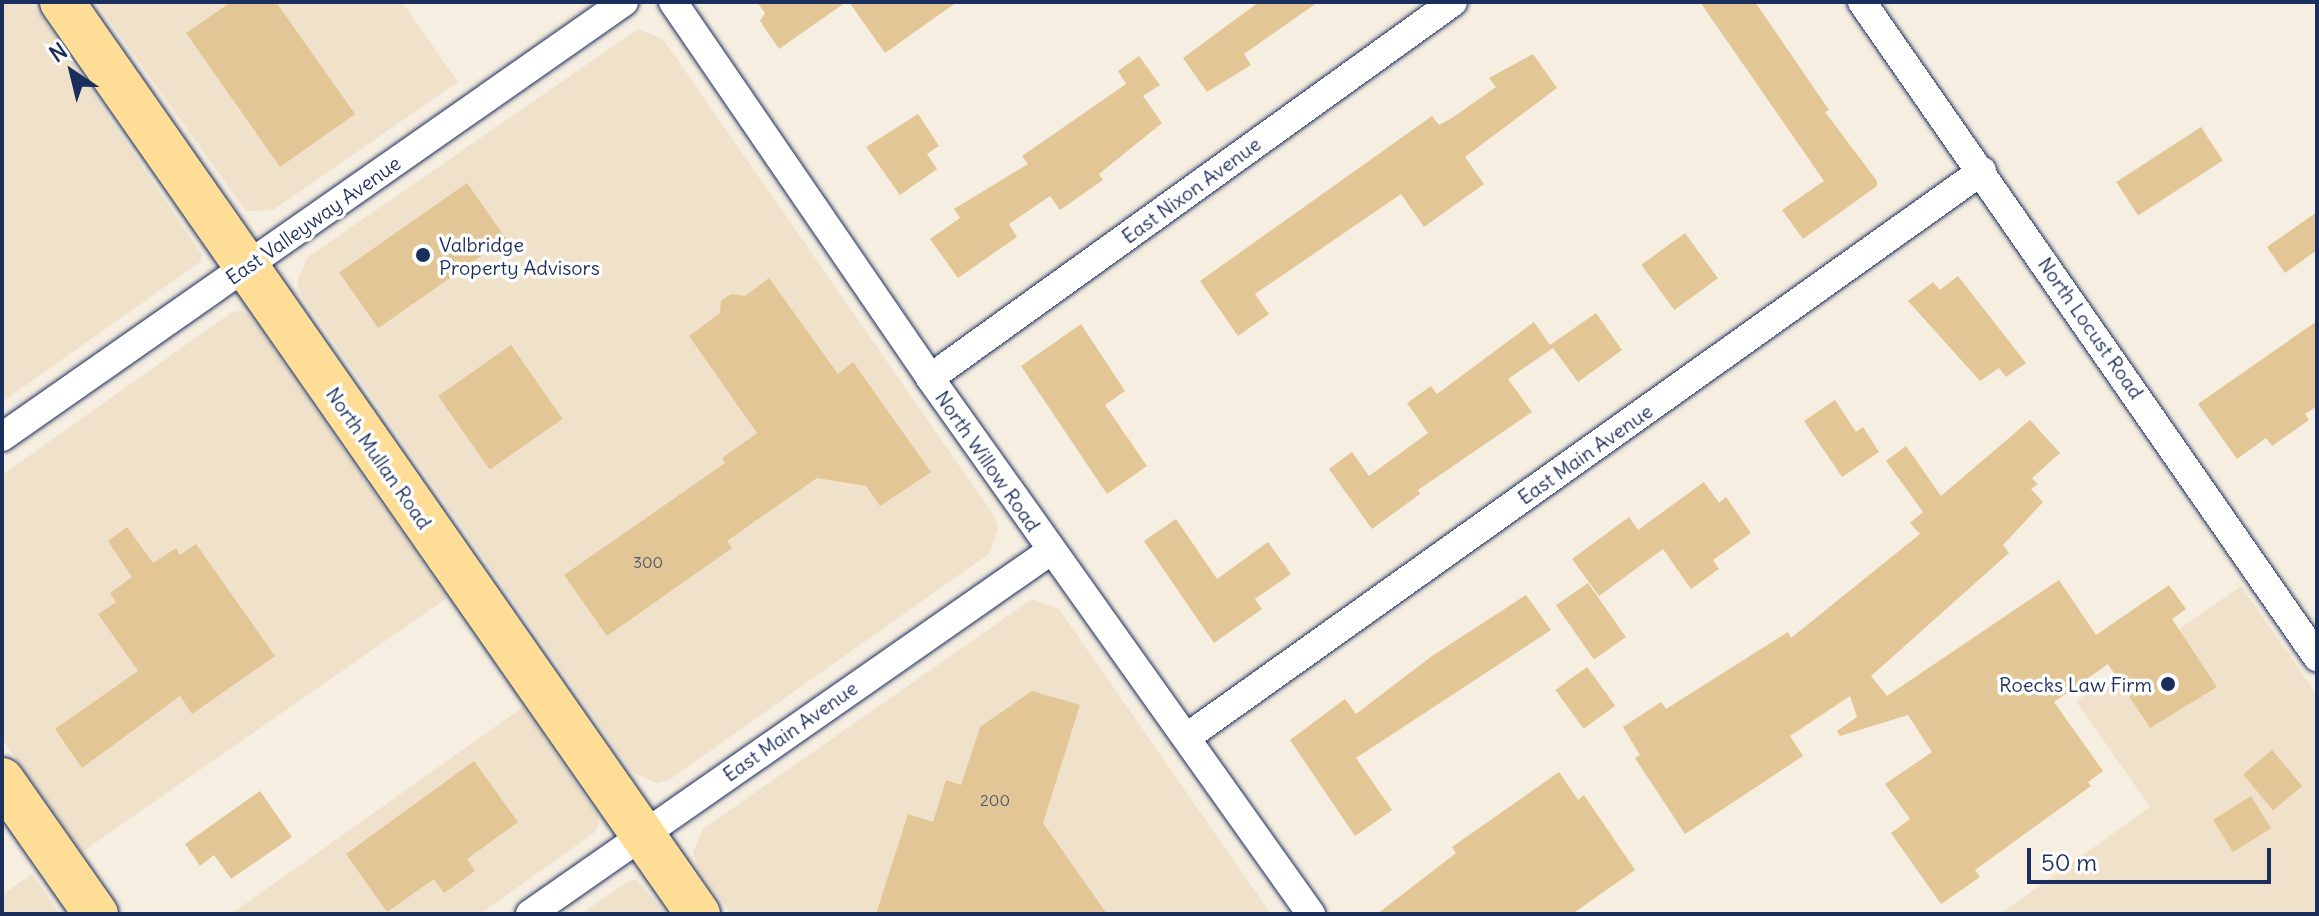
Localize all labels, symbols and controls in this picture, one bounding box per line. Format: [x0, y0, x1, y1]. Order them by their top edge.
north arrow [32, 32, 112, 112]
text: N [44, 37, 72, 68]
street label: East Nixon Avenue [1117, 132, 1265, 248]
street label: East Valleyway Avenue [221, 151, 405, 289]
place label: Valbridge Property Advisors [439, 232, 600, 279]
marker: Valbridge Property Advisors [414, 246, 432, 264]
street label: North Locust Road [2033, 253, 2149, 403]
street label: North Mullan Road [321, 383, 437, 533]
street label: North Willow Road [930, 386, 1046, 536]
street label: East Main Avenue [1513, 399, 1657, 509]
house number: 300 [633, 552, 663, 572]
place label: Roecks Law Firm [1999, 672, 2152, 696]
marker: Roecks Law Firm [2159, 675, 2177, 693]
street label: East Main Avenue [718, 676, 862, 786]
house number: 200 [980, 790, 1010, 810]
scale bar [2031, 832, 2275, 882]
text: 50 m [2041, 847, 2097, 877]

